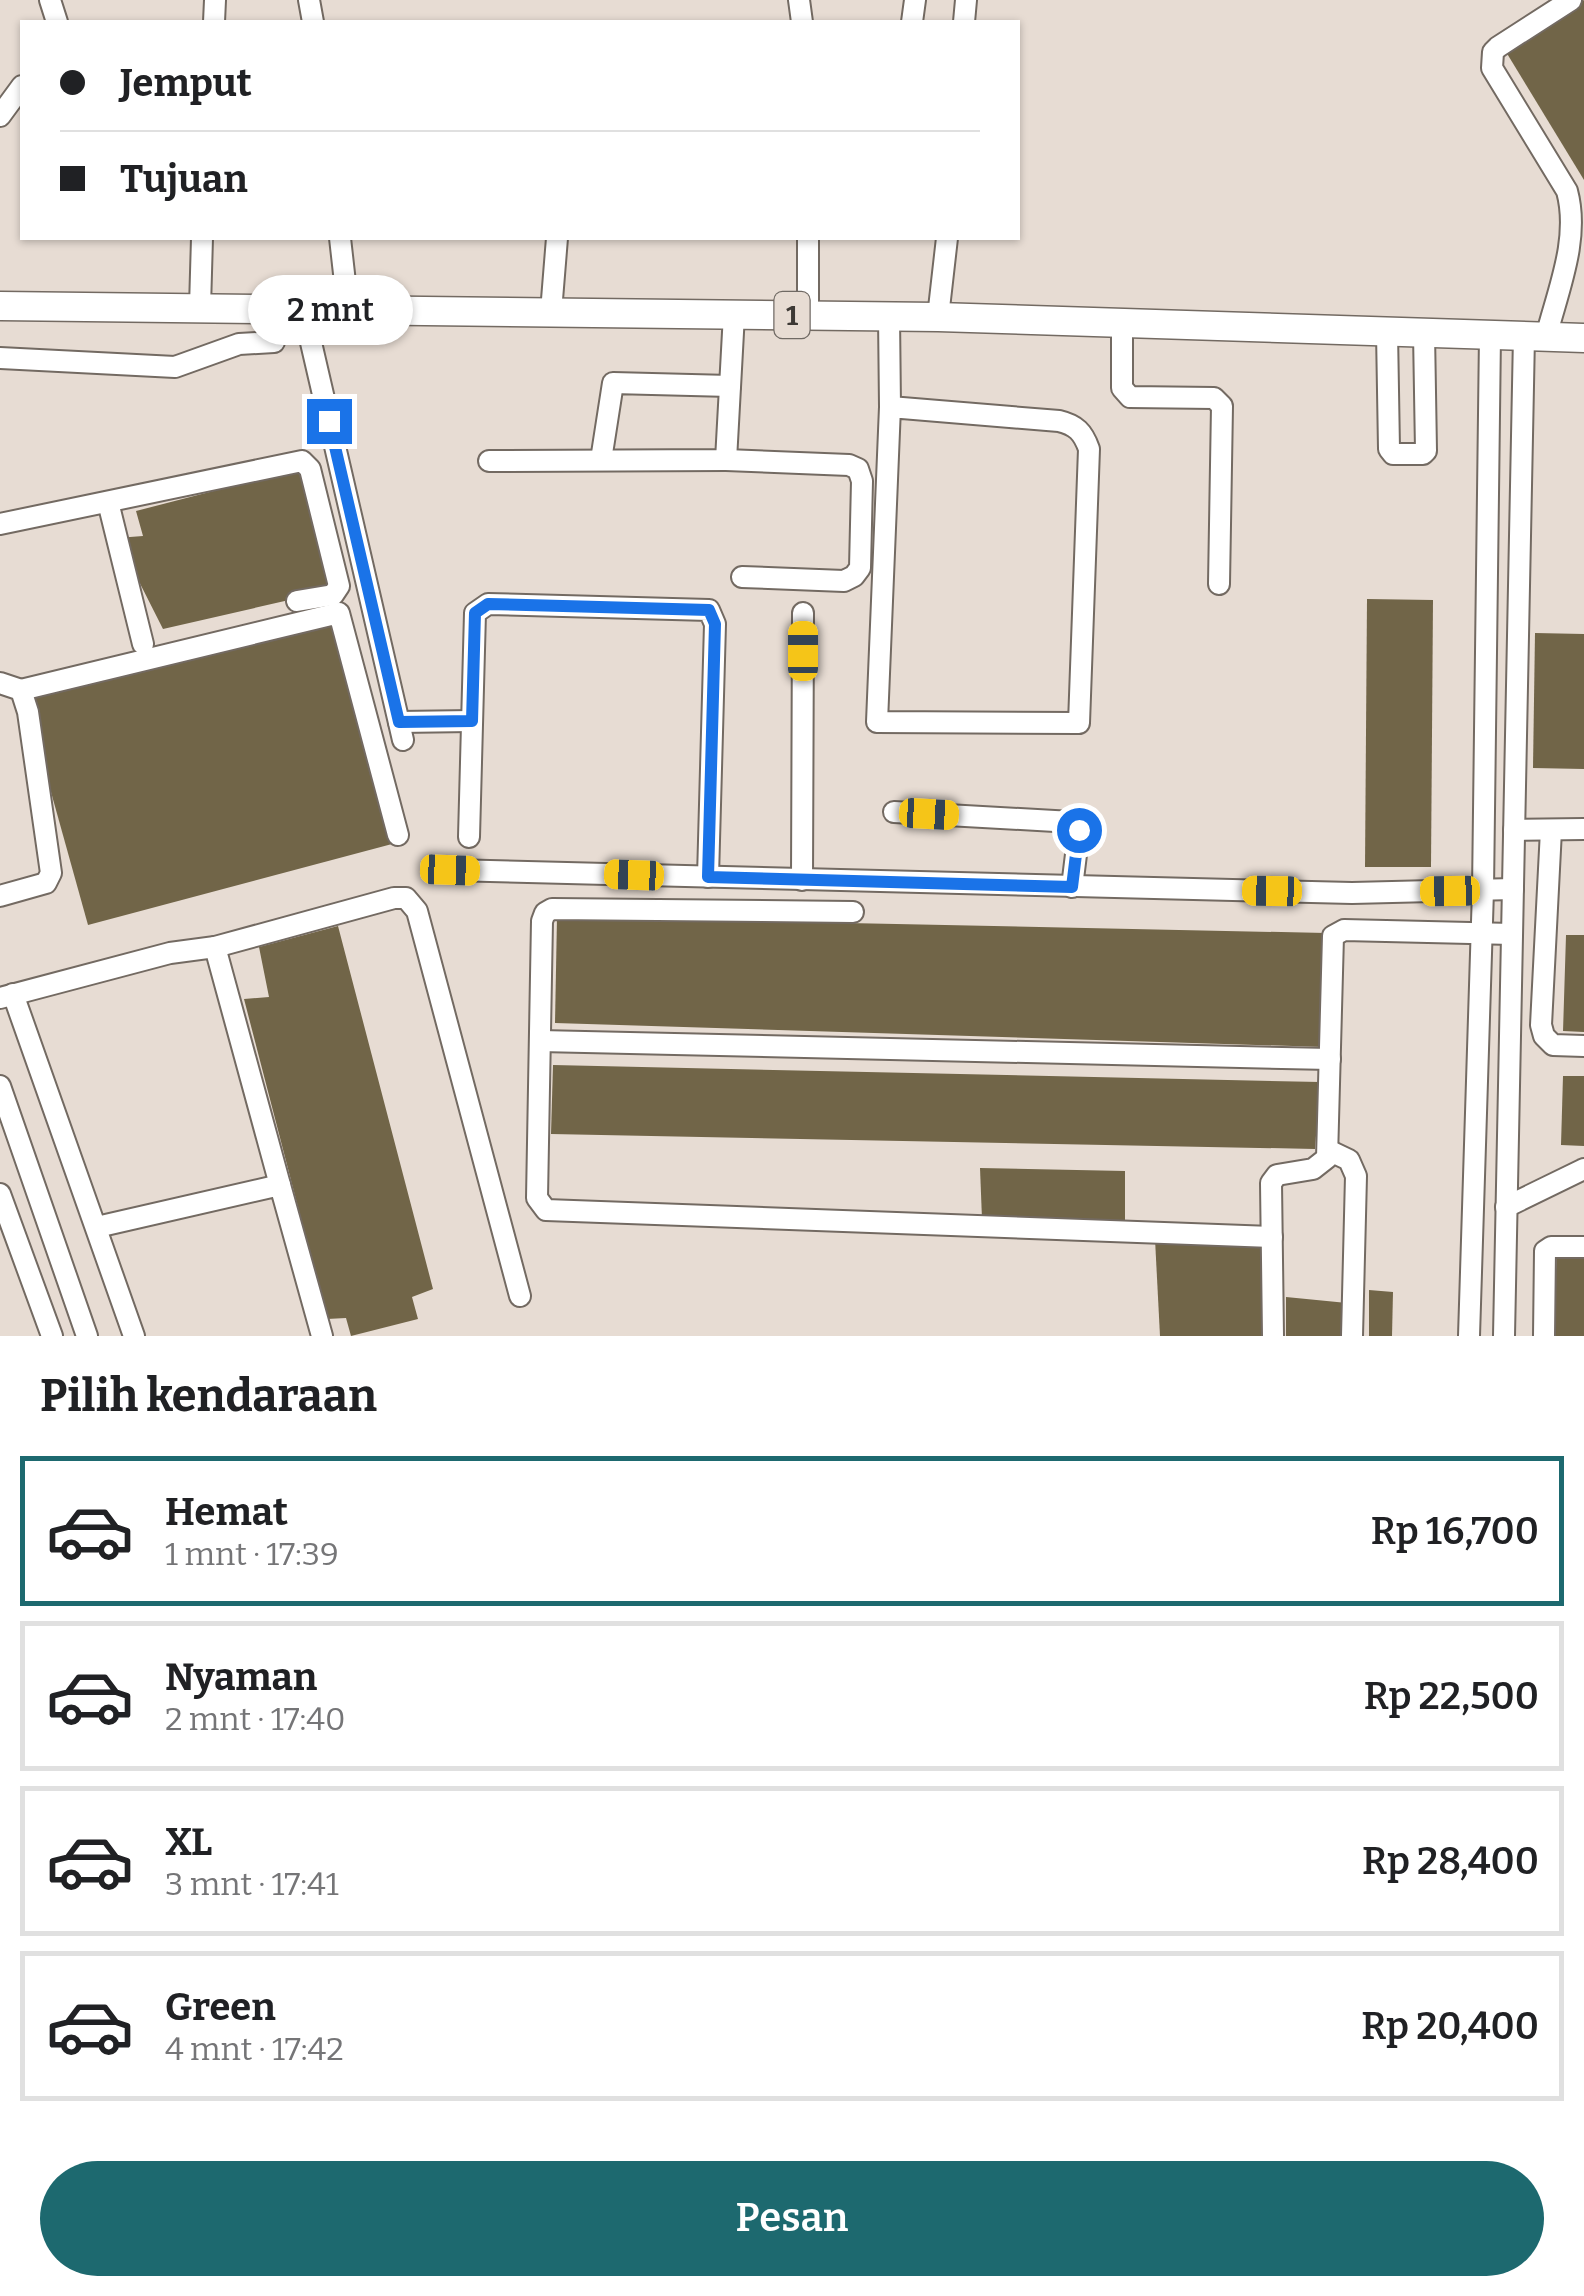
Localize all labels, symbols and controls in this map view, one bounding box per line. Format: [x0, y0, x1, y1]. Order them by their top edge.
text: Jemput [120, 60, 252, 106]
text: Tujuan [120, 156, 248, 202]
callout: 2 mnt [246, 276, 412, 346]
text: 2 mnt [287, 291, 374, 329]
road number: 1 [774, 292, 810, 338]
route end [307, 399, 352, 444]
car [788, 621, 818, 681]
car [898, 797, 960, 831]
route start [1057, 808, 1102, 853]
car [419, 854, 481, 886]
car [603, 859, 665, 891]
car [1242, 875, 1302, 907]
car [1420, 875, 1480, 907]
text: Pilih kendaraan [40, 1369, 377, 1423]
icon: car [45, 1486, 135, 1576]
text: Hemat [165, 1489, 288, 1535]
text: Rp 16,700 [1371, 1508, 1539, 1554]
text: 1 mnt · 17:39 [165, 1535, 339, 1573]
icon: car [45, 1651, 135, 1741]
text: Nyaman [165, 1654, 317, 1700]
text: Rp 22,500 [1364, 1673, 1539, 1719]
text: 2 mnt · 17:40 [165, 1700, 345, 1738]
icon: car [45, 1816, 135, 1906]
text: XL [165, 1819, 212, 1865]
text: Rp 28,400 [1362, 1838, 1539, 1884]
text: 3 mnt · 17:41 [165, 1865, 339, 1903]
icon: car [45, 1981, 135, 2071]
text: Green [165, 1984, 276, 2030]
text: Rp 20,400 [1361, 2003, 1539, 2049]
text: 4 mnt · 17:42 [165, 2030, 344, 2068]
button: Pesan [40, 2161, 1544, 2276]

